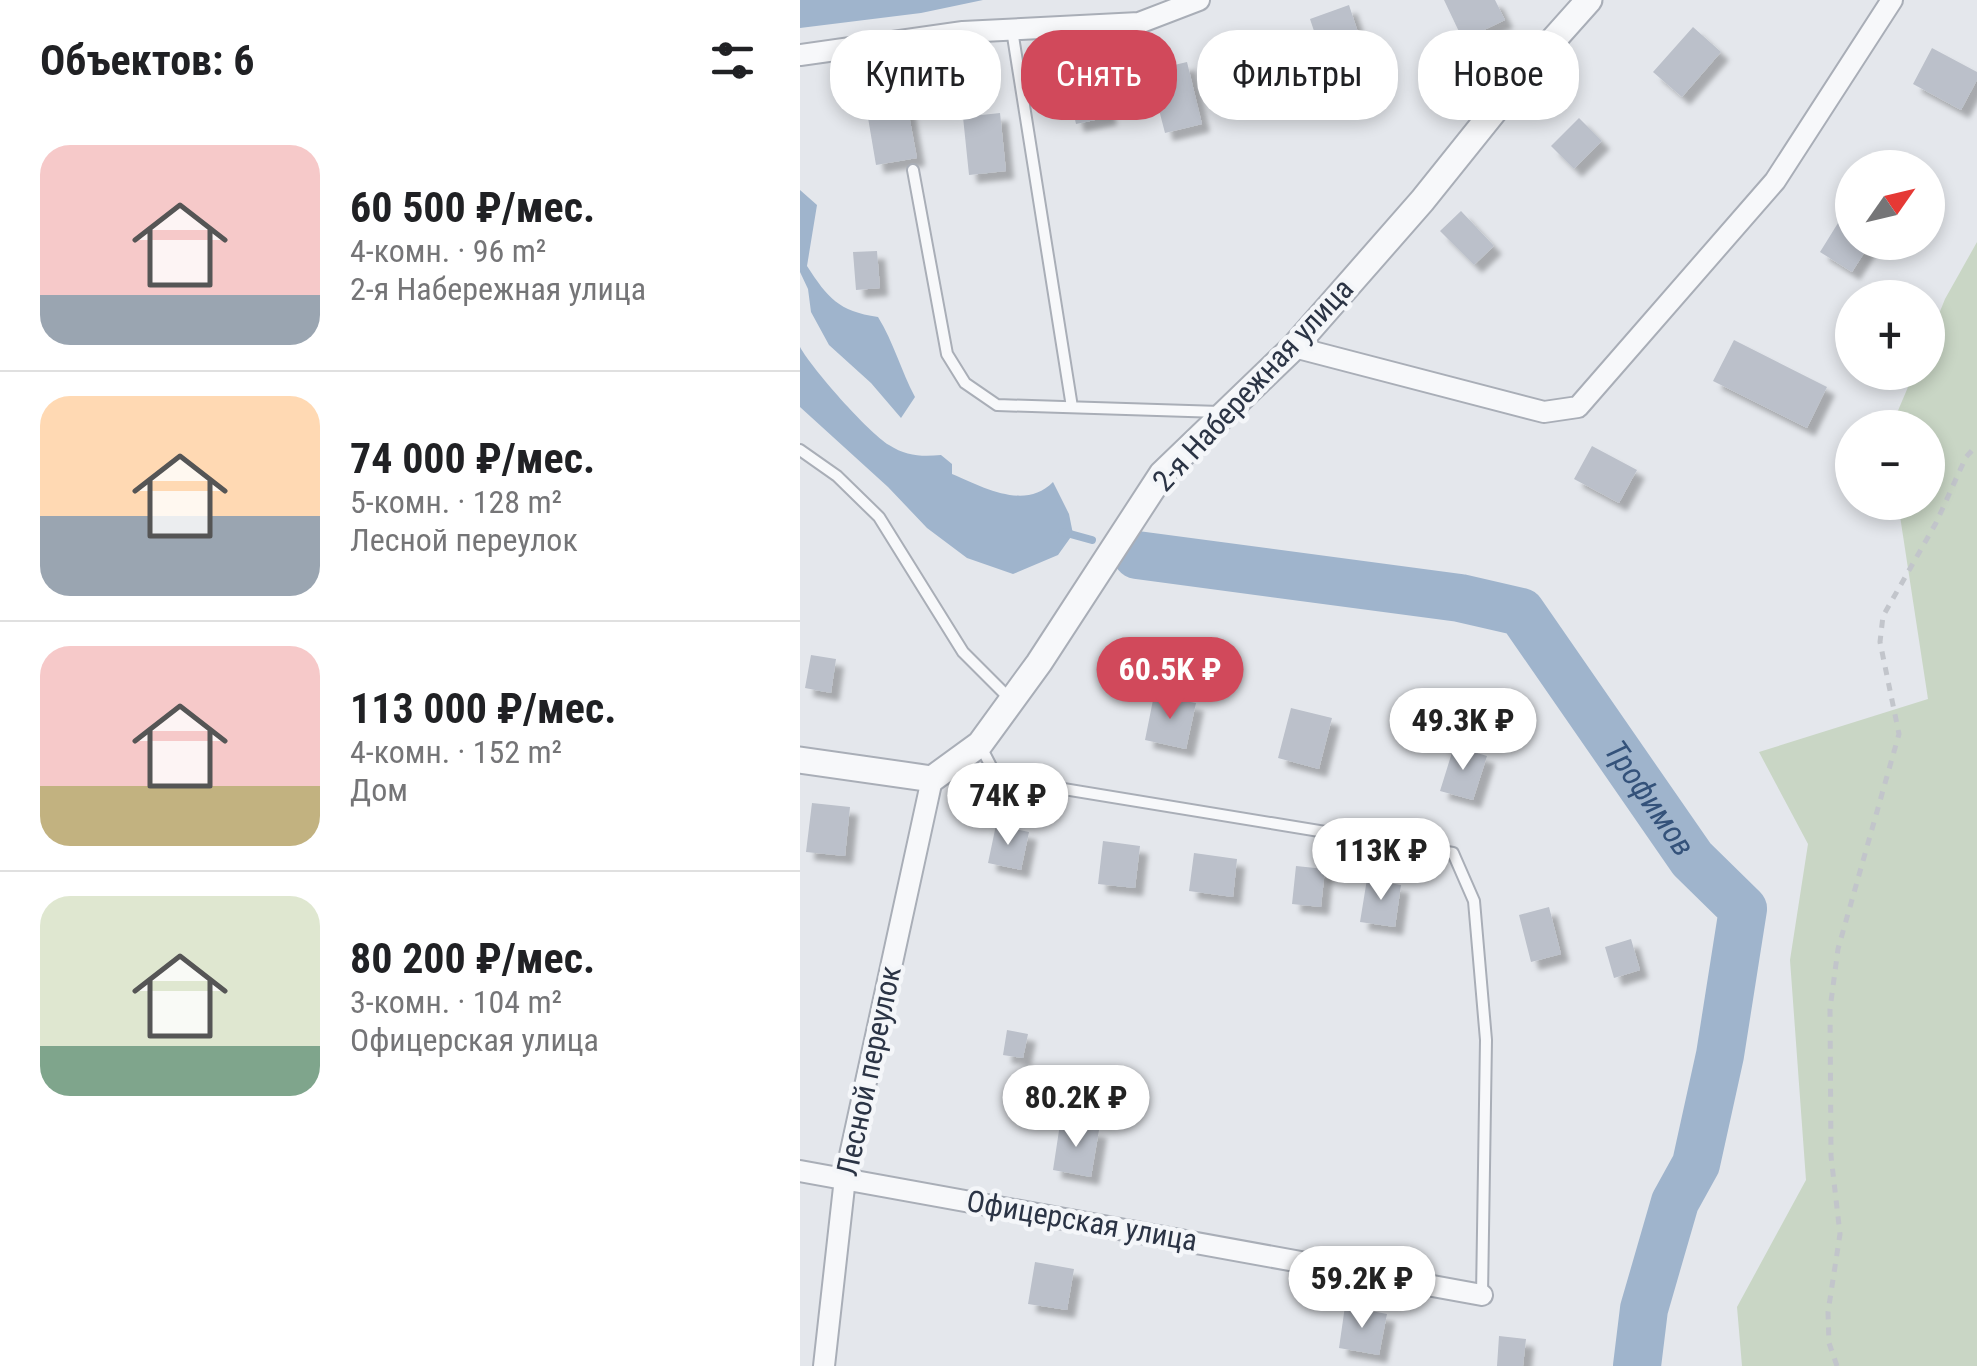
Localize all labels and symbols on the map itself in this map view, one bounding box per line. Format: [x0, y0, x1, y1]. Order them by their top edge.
north arrow [1835, 150, 1945, 260]
street label: 2-я Набережная улица [1145, 271, 1360, 498]
pin: 60.5K ₽ [1078, 637, 1262, 722]
pin: 49.3K ₽ [1371, 688, 1555, 773]
water label: Трофимов [1597, 733, 1703, 863]
pin: 74K ₽ [938, 763, 1078, 848]
pin: 113K ₽ [1300, 818, 1462, 903]
street label: Лесной переулок [829, 963, 908, 1179]
pin: 80.2K ₽ [984, 1065, 1168, 1150]
street label: Офицерская улица [964, 1183, 1200, 1258]
pin: 59.2K ₽ [1270, 1246, 1454, 1331]

